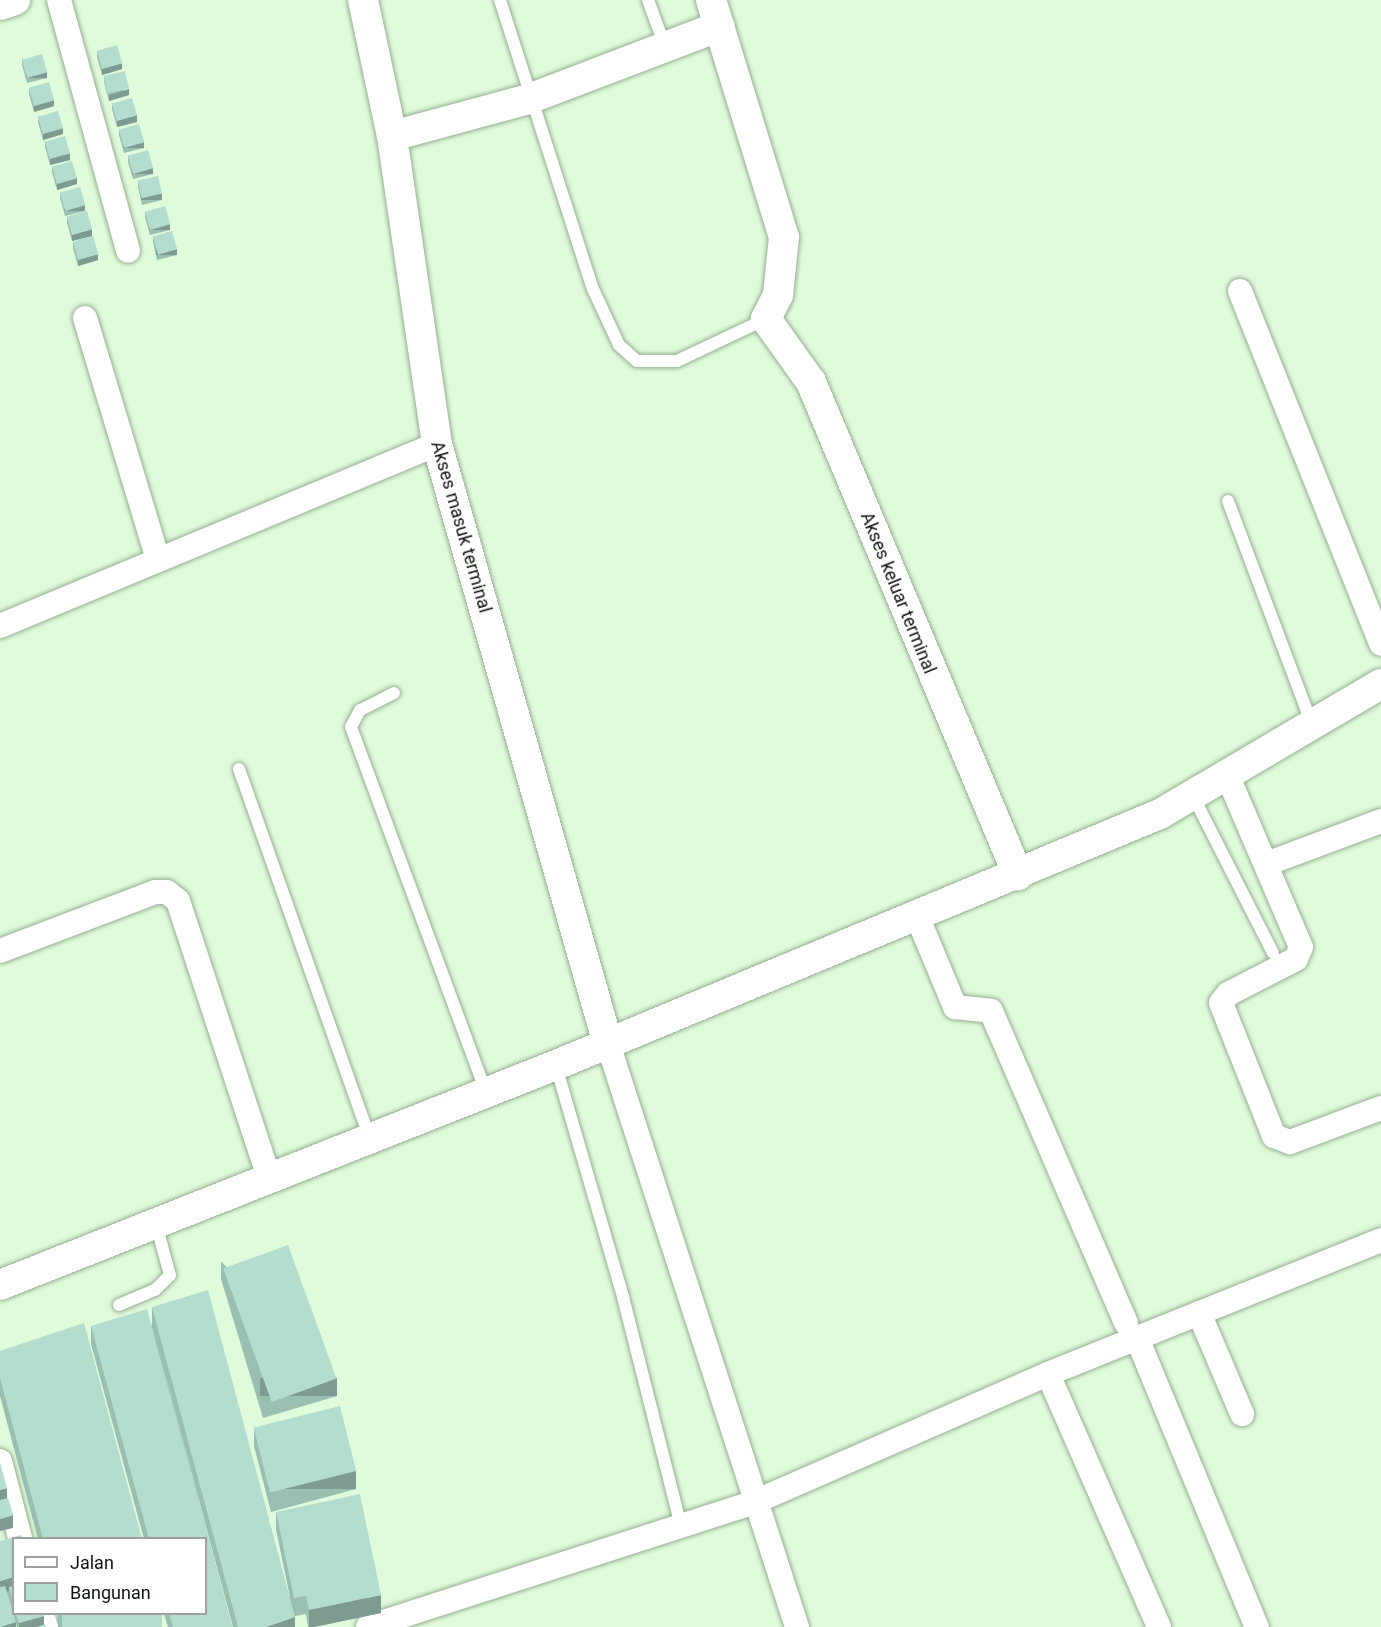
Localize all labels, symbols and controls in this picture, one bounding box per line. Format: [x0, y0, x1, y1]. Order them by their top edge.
street label: Akses masuk terminal [426, 439, 496, 615]
street label: Akses keluar terminal [856, 509, 940, 677]
legend [12, 1537, 207, 1615]
text: Jalan [70, 1552, 114, 1573]
text: Bangunan [70, 1582, 151, 1603]

